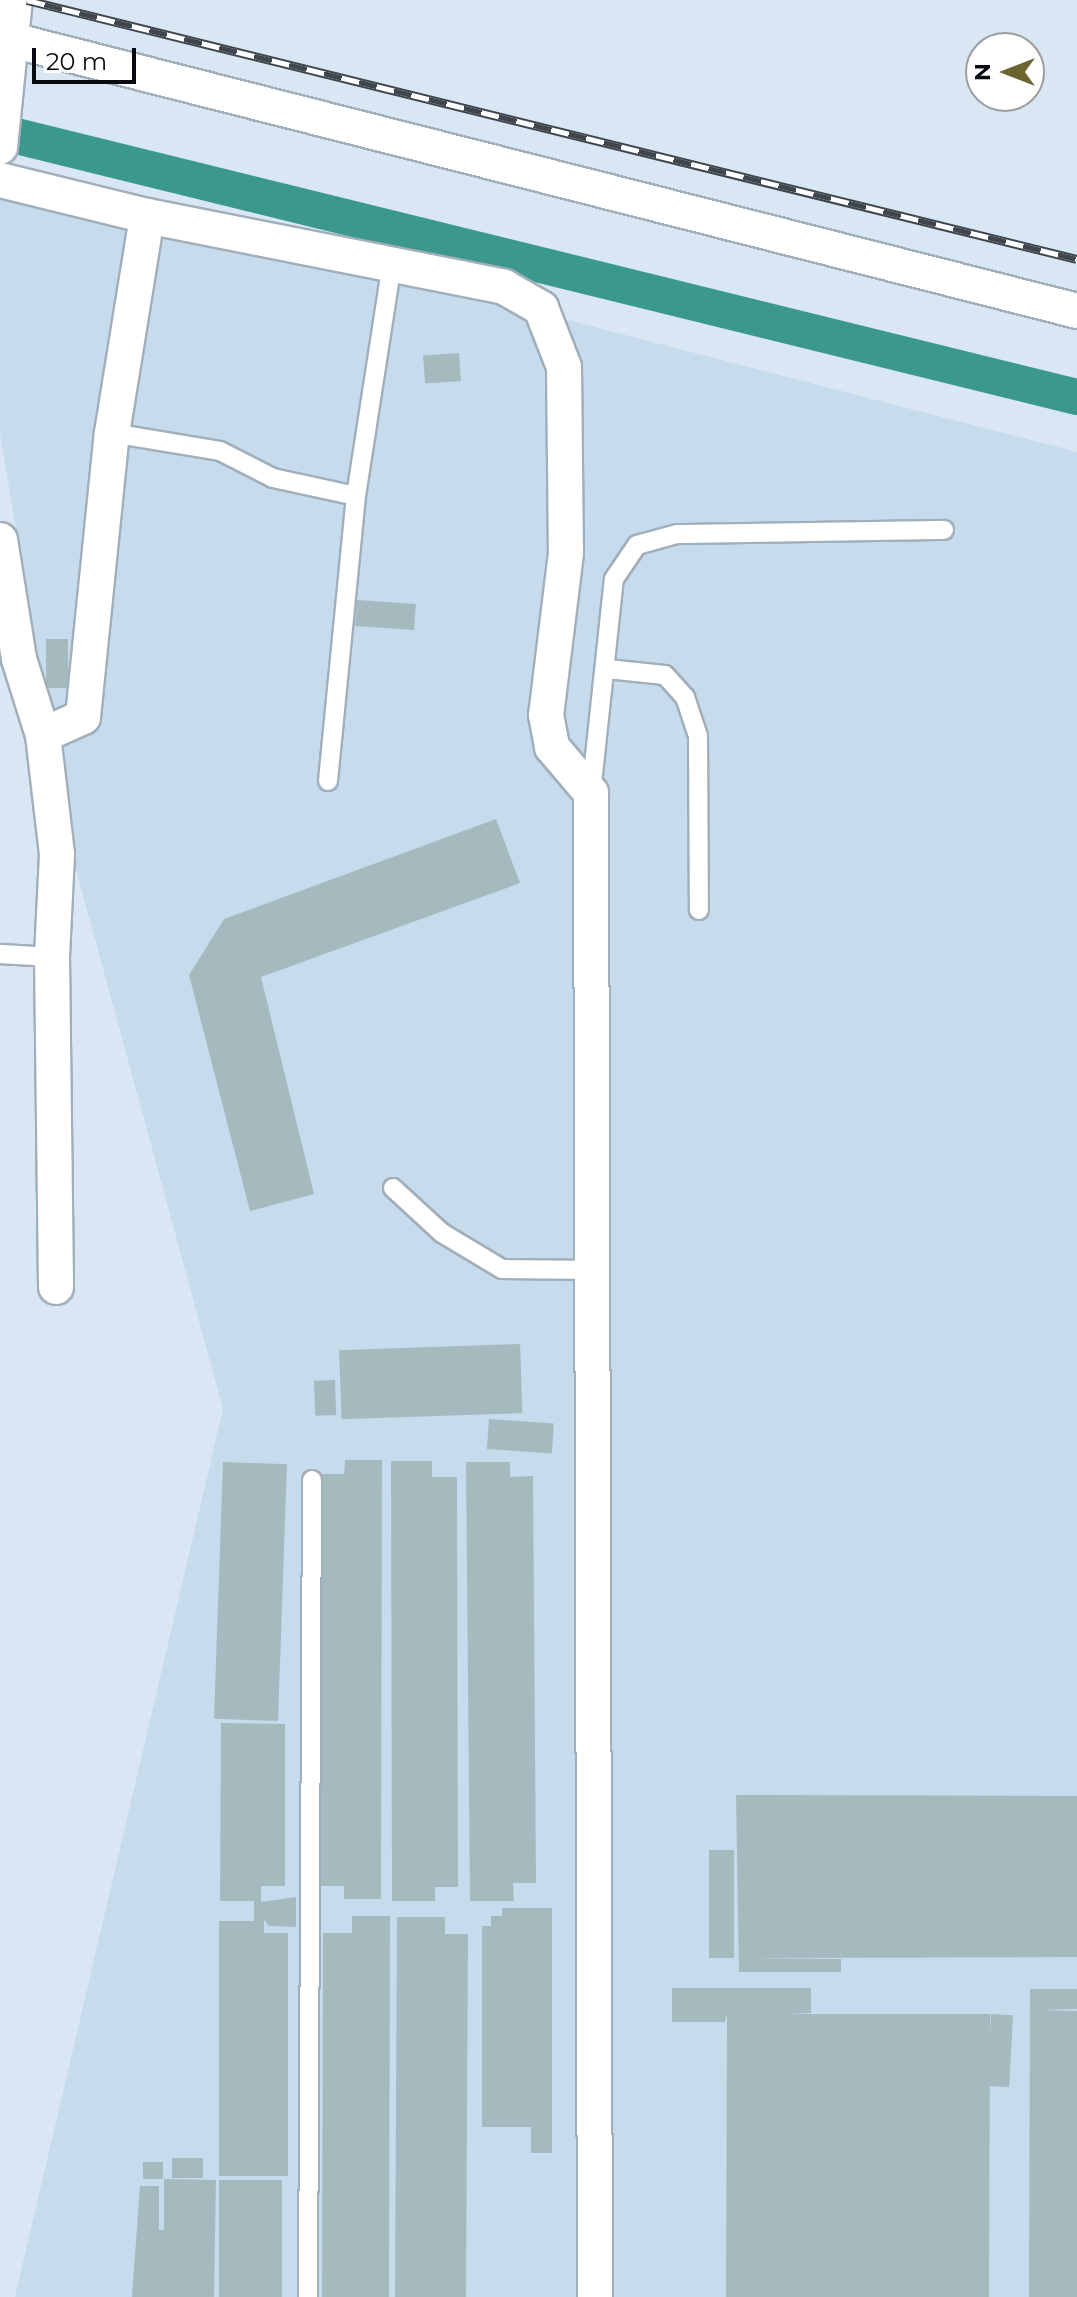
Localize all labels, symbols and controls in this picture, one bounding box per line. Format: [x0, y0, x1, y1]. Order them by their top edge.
scale bar [36, 32, 140, 82]
north arrow [965, 32, 1045, 112]
text: 20 m [46, 47, 107, 76]
text: N [969, 63, 996, 81]

